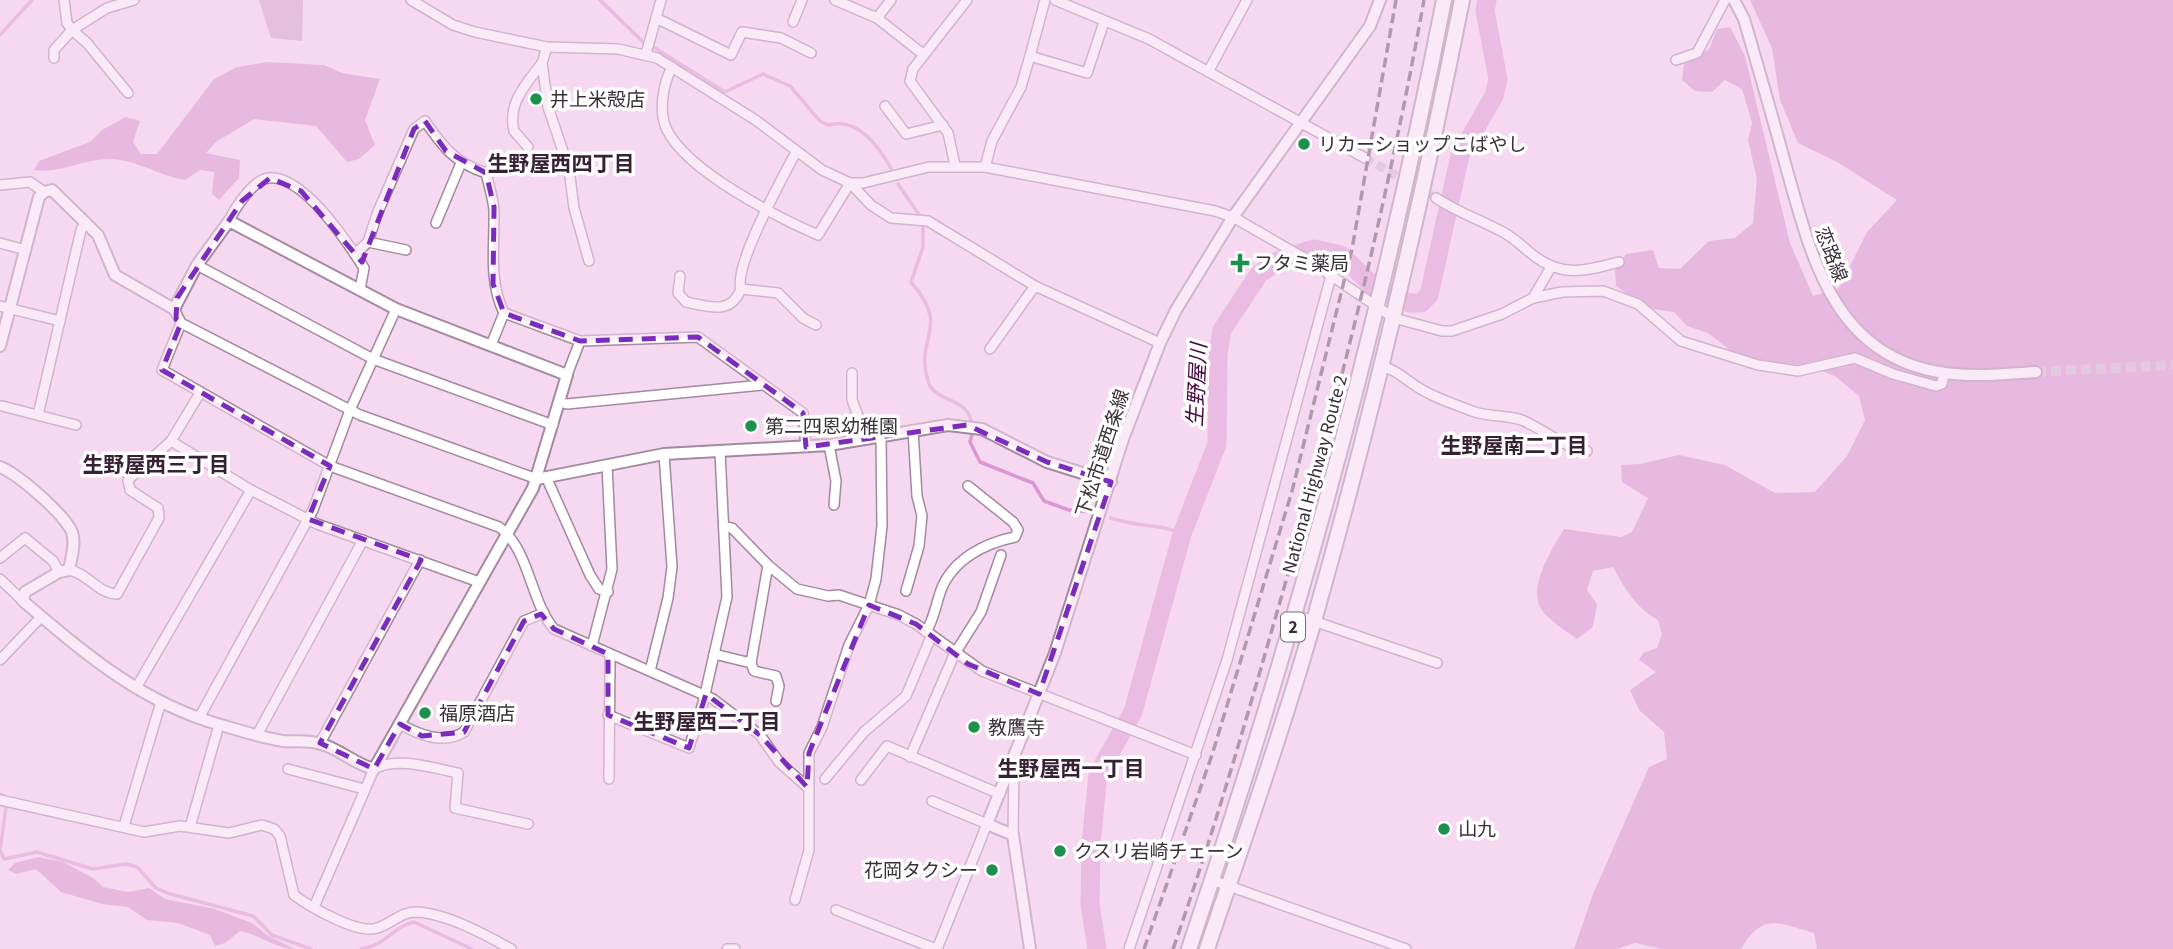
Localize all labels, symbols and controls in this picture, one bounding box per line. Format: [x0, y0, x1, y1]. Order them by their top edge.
place label: 井上米殻店 [550, 87, 645, 114]
marker: 井上米殻店 [528, 91, 544, 107]
place label: リカーショップこばやし [1318, 132, 1527, 159]
marker: リカーショップこばやし [1296, 136, 1312, 152]
district label: 生野屋西四丁目 [488, 149, 635, 179]
street label: 恋路線 [1808, 223, 1853, 286]
place label: フタミ薬局 [1254, 251, 1349, 278]
marker: フタミ薬局 [1232, 255, 1248, 271]
water label: 生野屋川 [1180, 340, 1214, 428]
street label: National Highway Route 2 [1276, 372, 1355, 577]
street label: 下松市道西条線 [1070, 386, 1137, 521]
place label: 第二四恩幼稚園 [765, 414, 898, 441]
marker: 第二四恩幼稚園 [743, 418, 759, 434]
district label: 生野屋南二丁目 [1441, 431, 1588, 461]
district label: 生野屋西三丁目 [83, 450, 230, 480]
road number: 2 [1281, 612, 1305, 642]
place label: 福原酒店 [439, 701, 515, 728]
marker: 福原酒店 [417, 705, 433, 721]
district label: 生野屋西二丁目 [634, 707, 781, 737]
place label: 教鷹寺 [988, 715, 1045, 742]
marker: 教鷹寺 [966, 719, 982, 735]
district label: 生野屋西一丁目 [998, 754, 1145, 784]
place label: 山九 [1458, 817, 1496, 844]
marker: 山九 [1436, 821, 1452, 837]
place label: クスリ岩崎チェーン [1074, 839, 1243, 866]
marker: クスリ岩崎チェーン [1052, 843, 1068, 859]
place label: 花岡タクシー [864, 858, 978, 885]
marker: 花岡タクシー [984, 862, 1000, 878]

